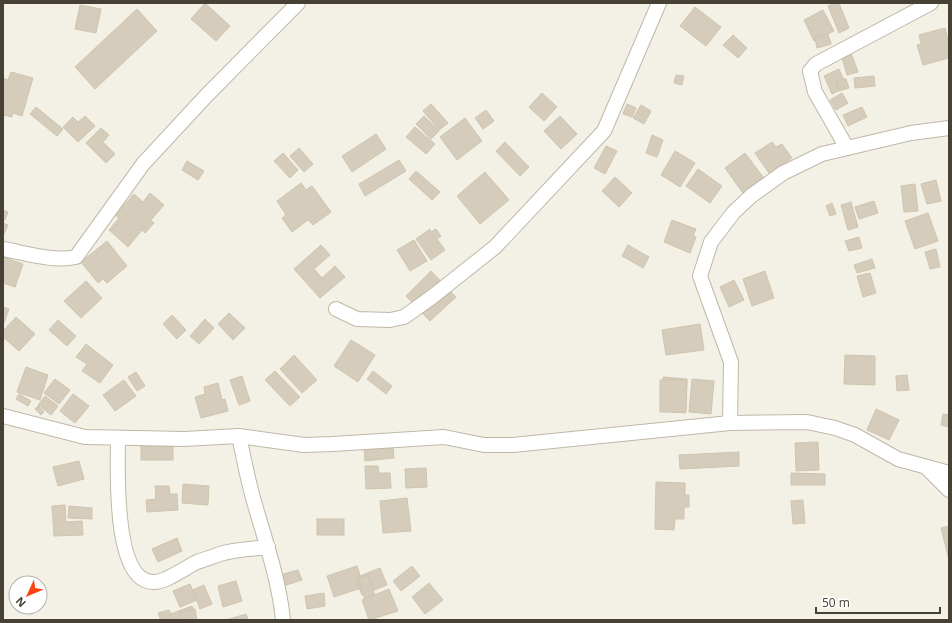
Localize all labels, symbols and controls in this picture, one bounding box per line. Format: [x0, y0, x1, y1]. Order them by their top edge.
north arrow [8, 575, 48, 615]
scale bar [816, 589, 940, 615]
text: N [12, 594, 29, 611]
text: 50 m [822, 594, 850, 611]

